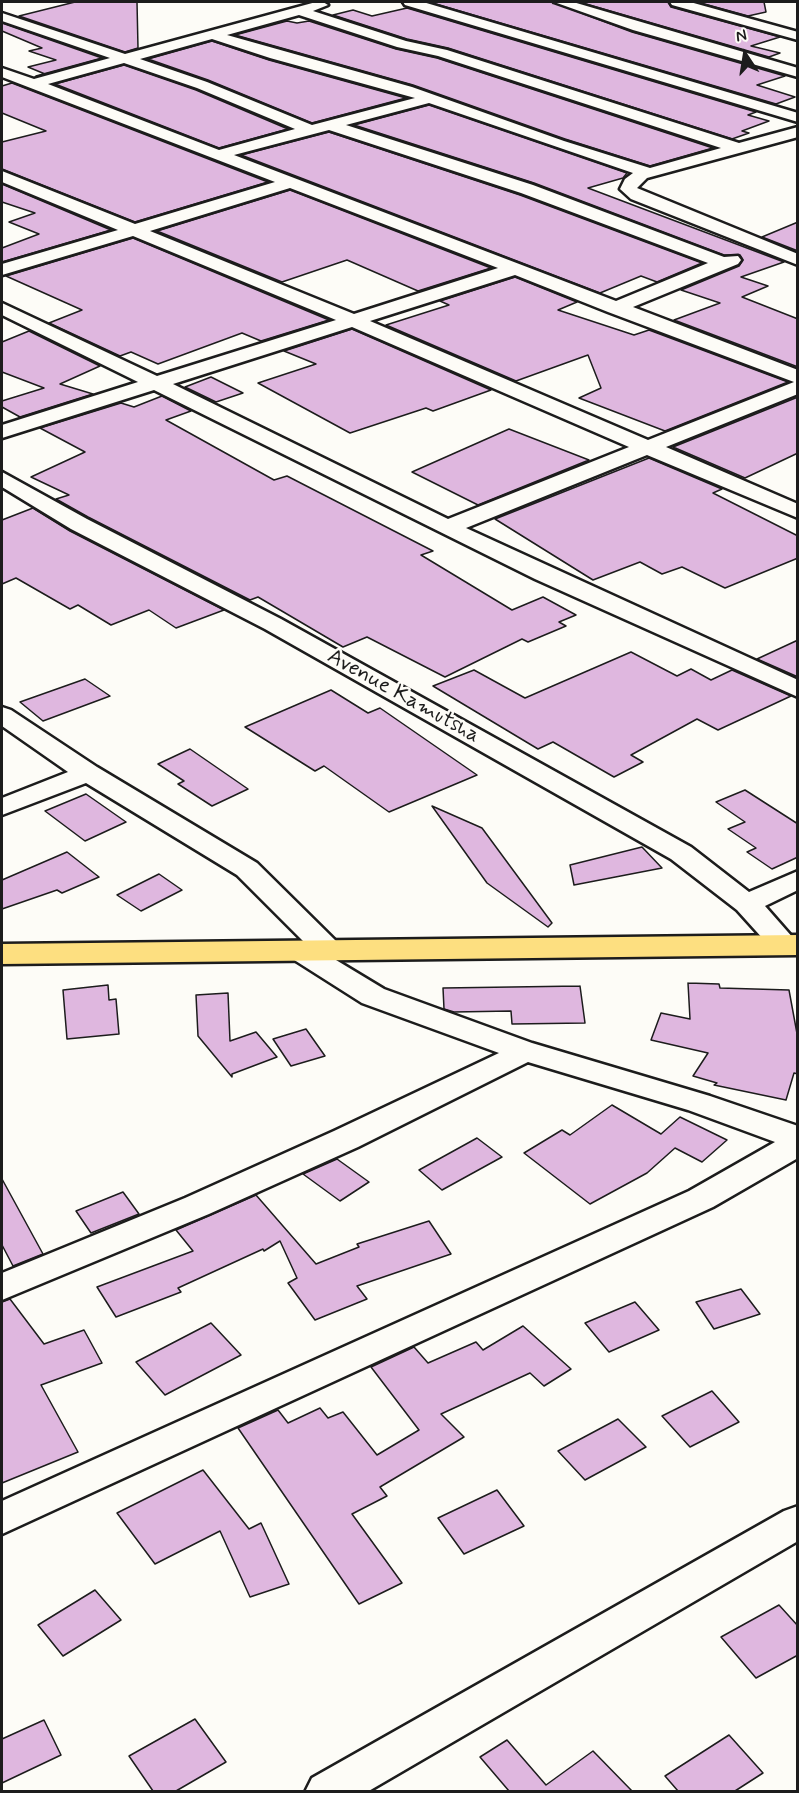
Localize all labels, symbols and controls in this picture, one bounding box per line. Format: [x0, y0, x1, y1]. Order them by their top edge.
north arrow [715, 24, 775, 84]
text: N [734, 25, 749, 47]
street label: Avenue Kamutsha [322, 644, 484, 750]

